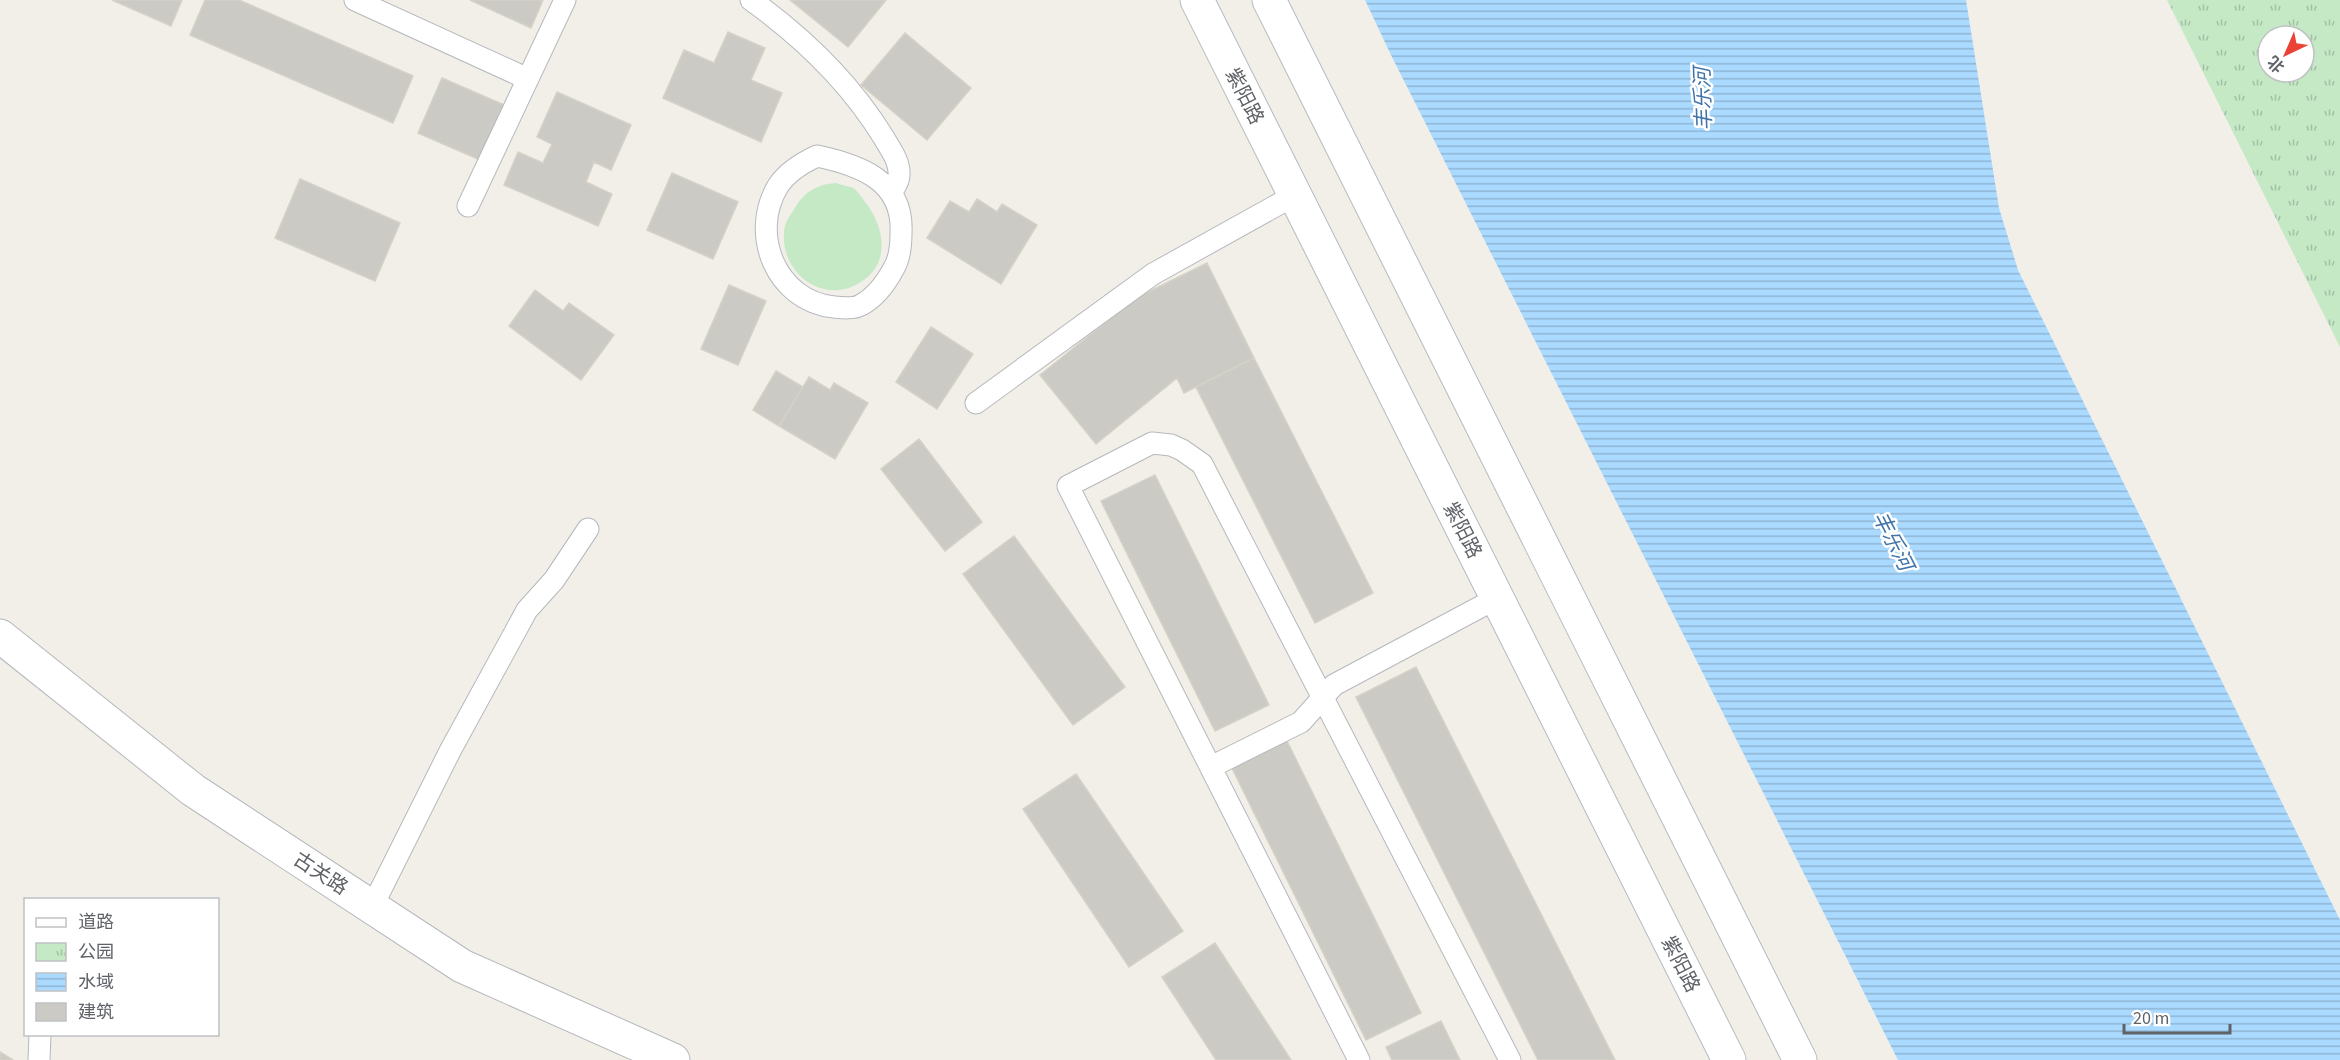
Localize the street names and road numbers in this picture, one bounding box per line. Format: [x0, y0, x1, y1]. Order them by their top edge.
street label: 紫阳路 [1218, 63, 1270, 130]
street label: 紫阳路 [1436, 497, 1488, 564]
street label: 古关路 [288, 846, 353, 902]
street label: 紫阳路 [1654, 931, 1706, 998]

